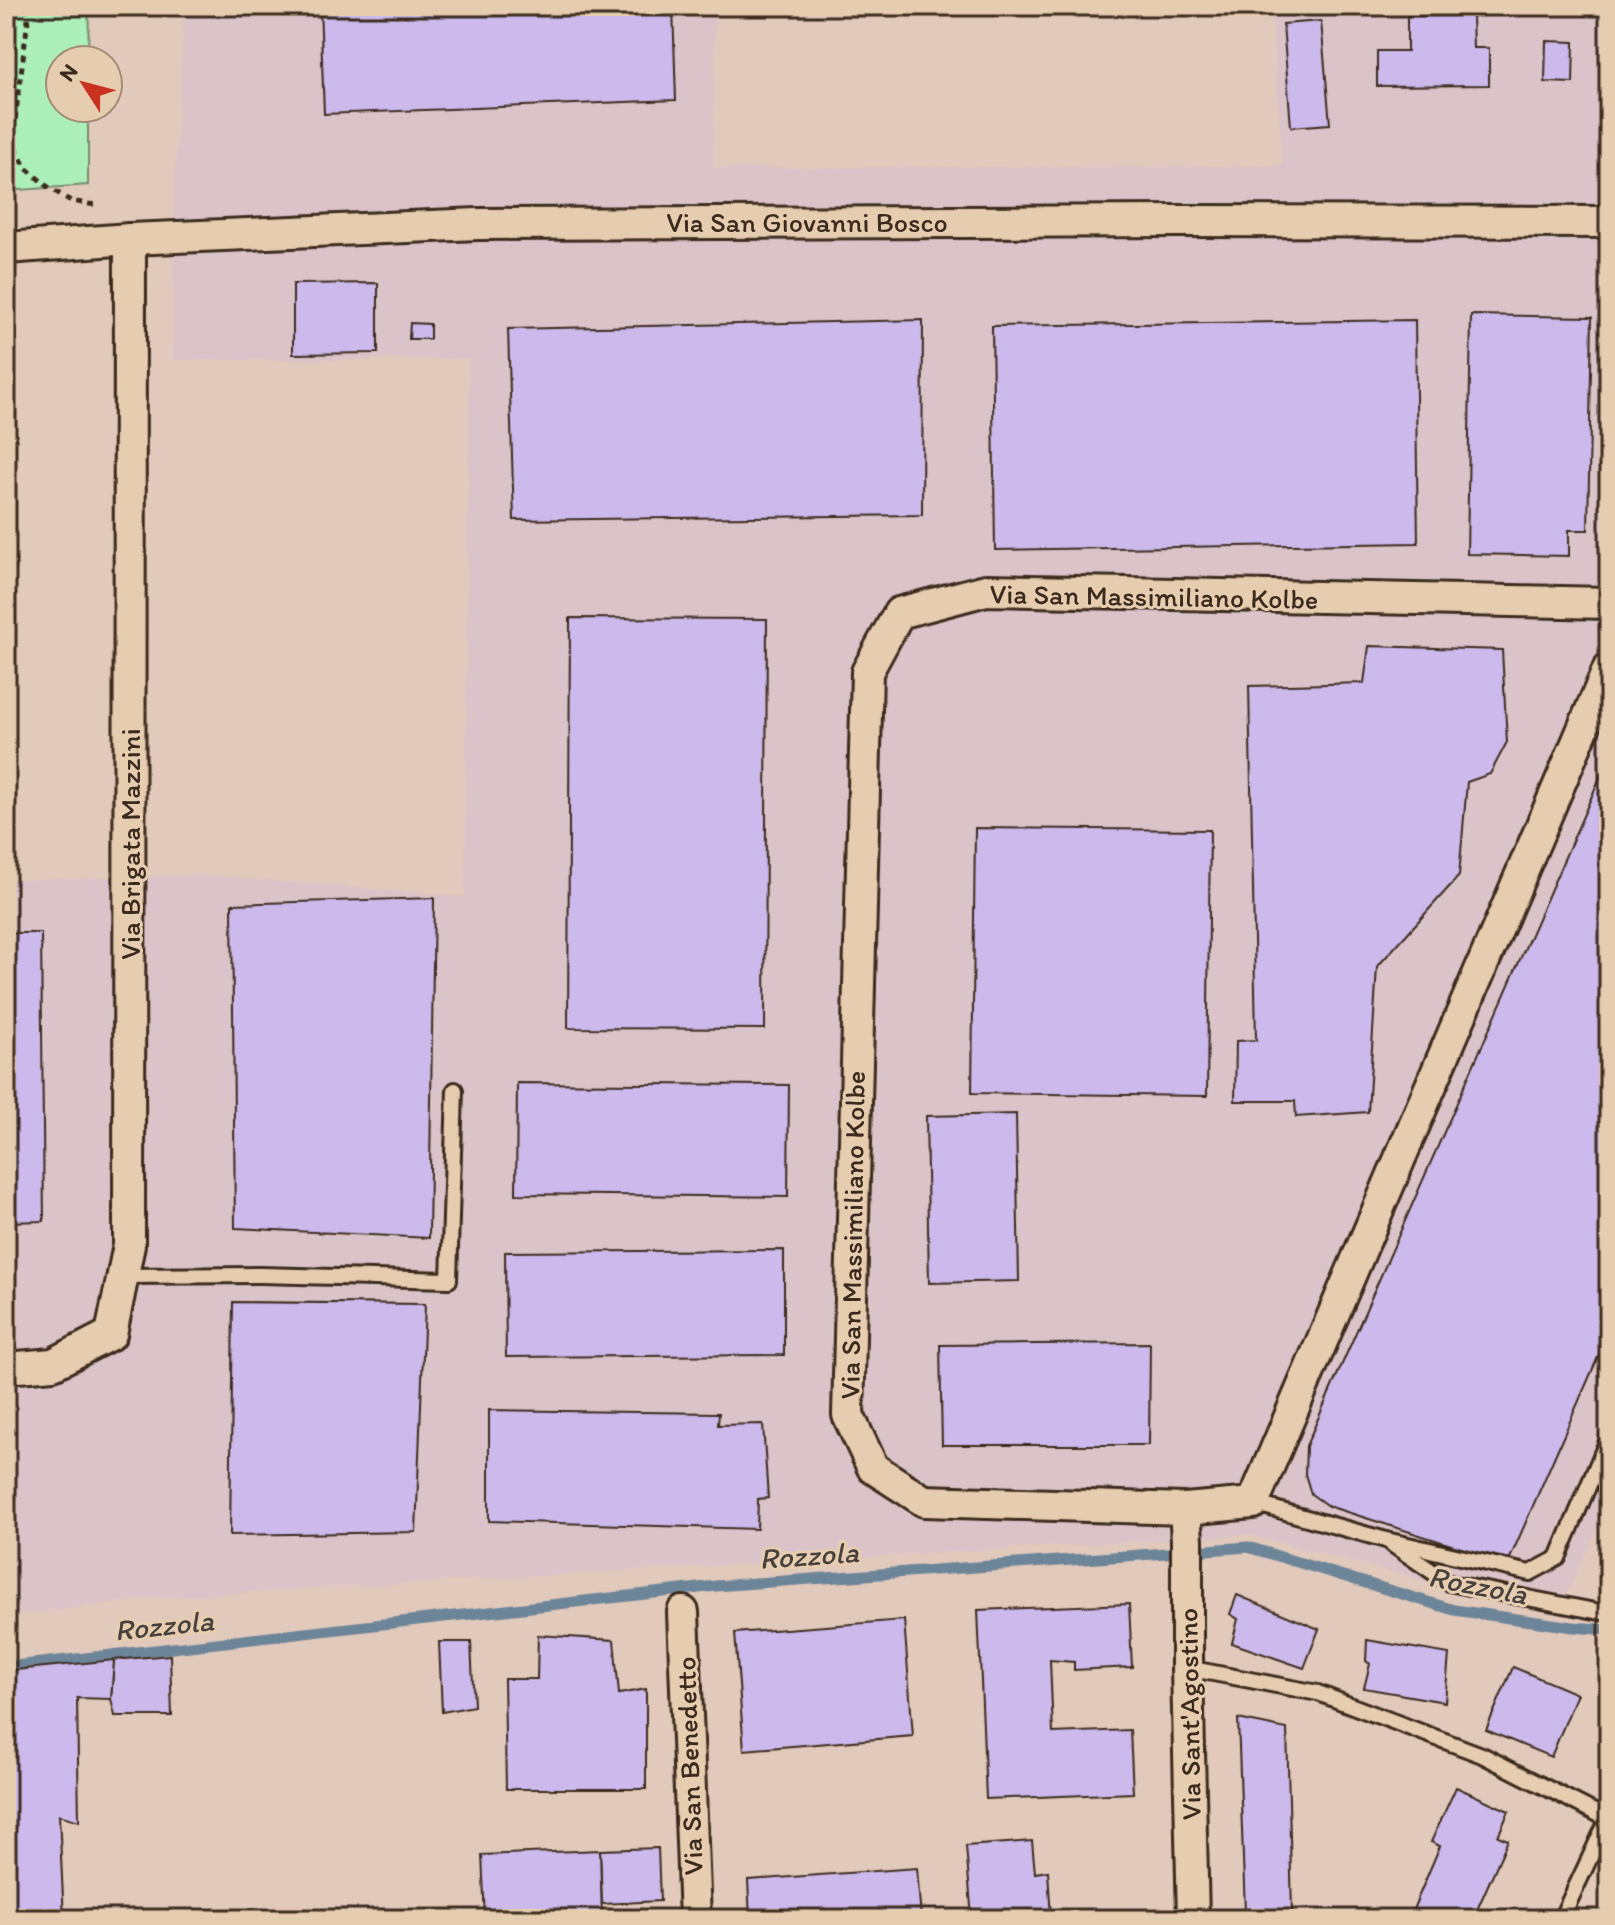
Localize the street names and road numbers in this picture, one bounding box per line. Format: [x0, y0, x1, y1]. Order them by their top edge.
street label: Via San Giovanni Bosco [666, 205, 948, 239]
street label: Via San Massimiliano Kolbe [989, 576, 1319, 616]
street label: Via Brigata Mazzini [113, 728, 147, 960]
street label: Via San Massimiliano Kolbe [832, 1070, 872, 1400]
street label: Via Sant'Agostino [1170, 1608, 1208, 1820]
street label: Via San Benedetto [668, 1656, 710, 1876]

